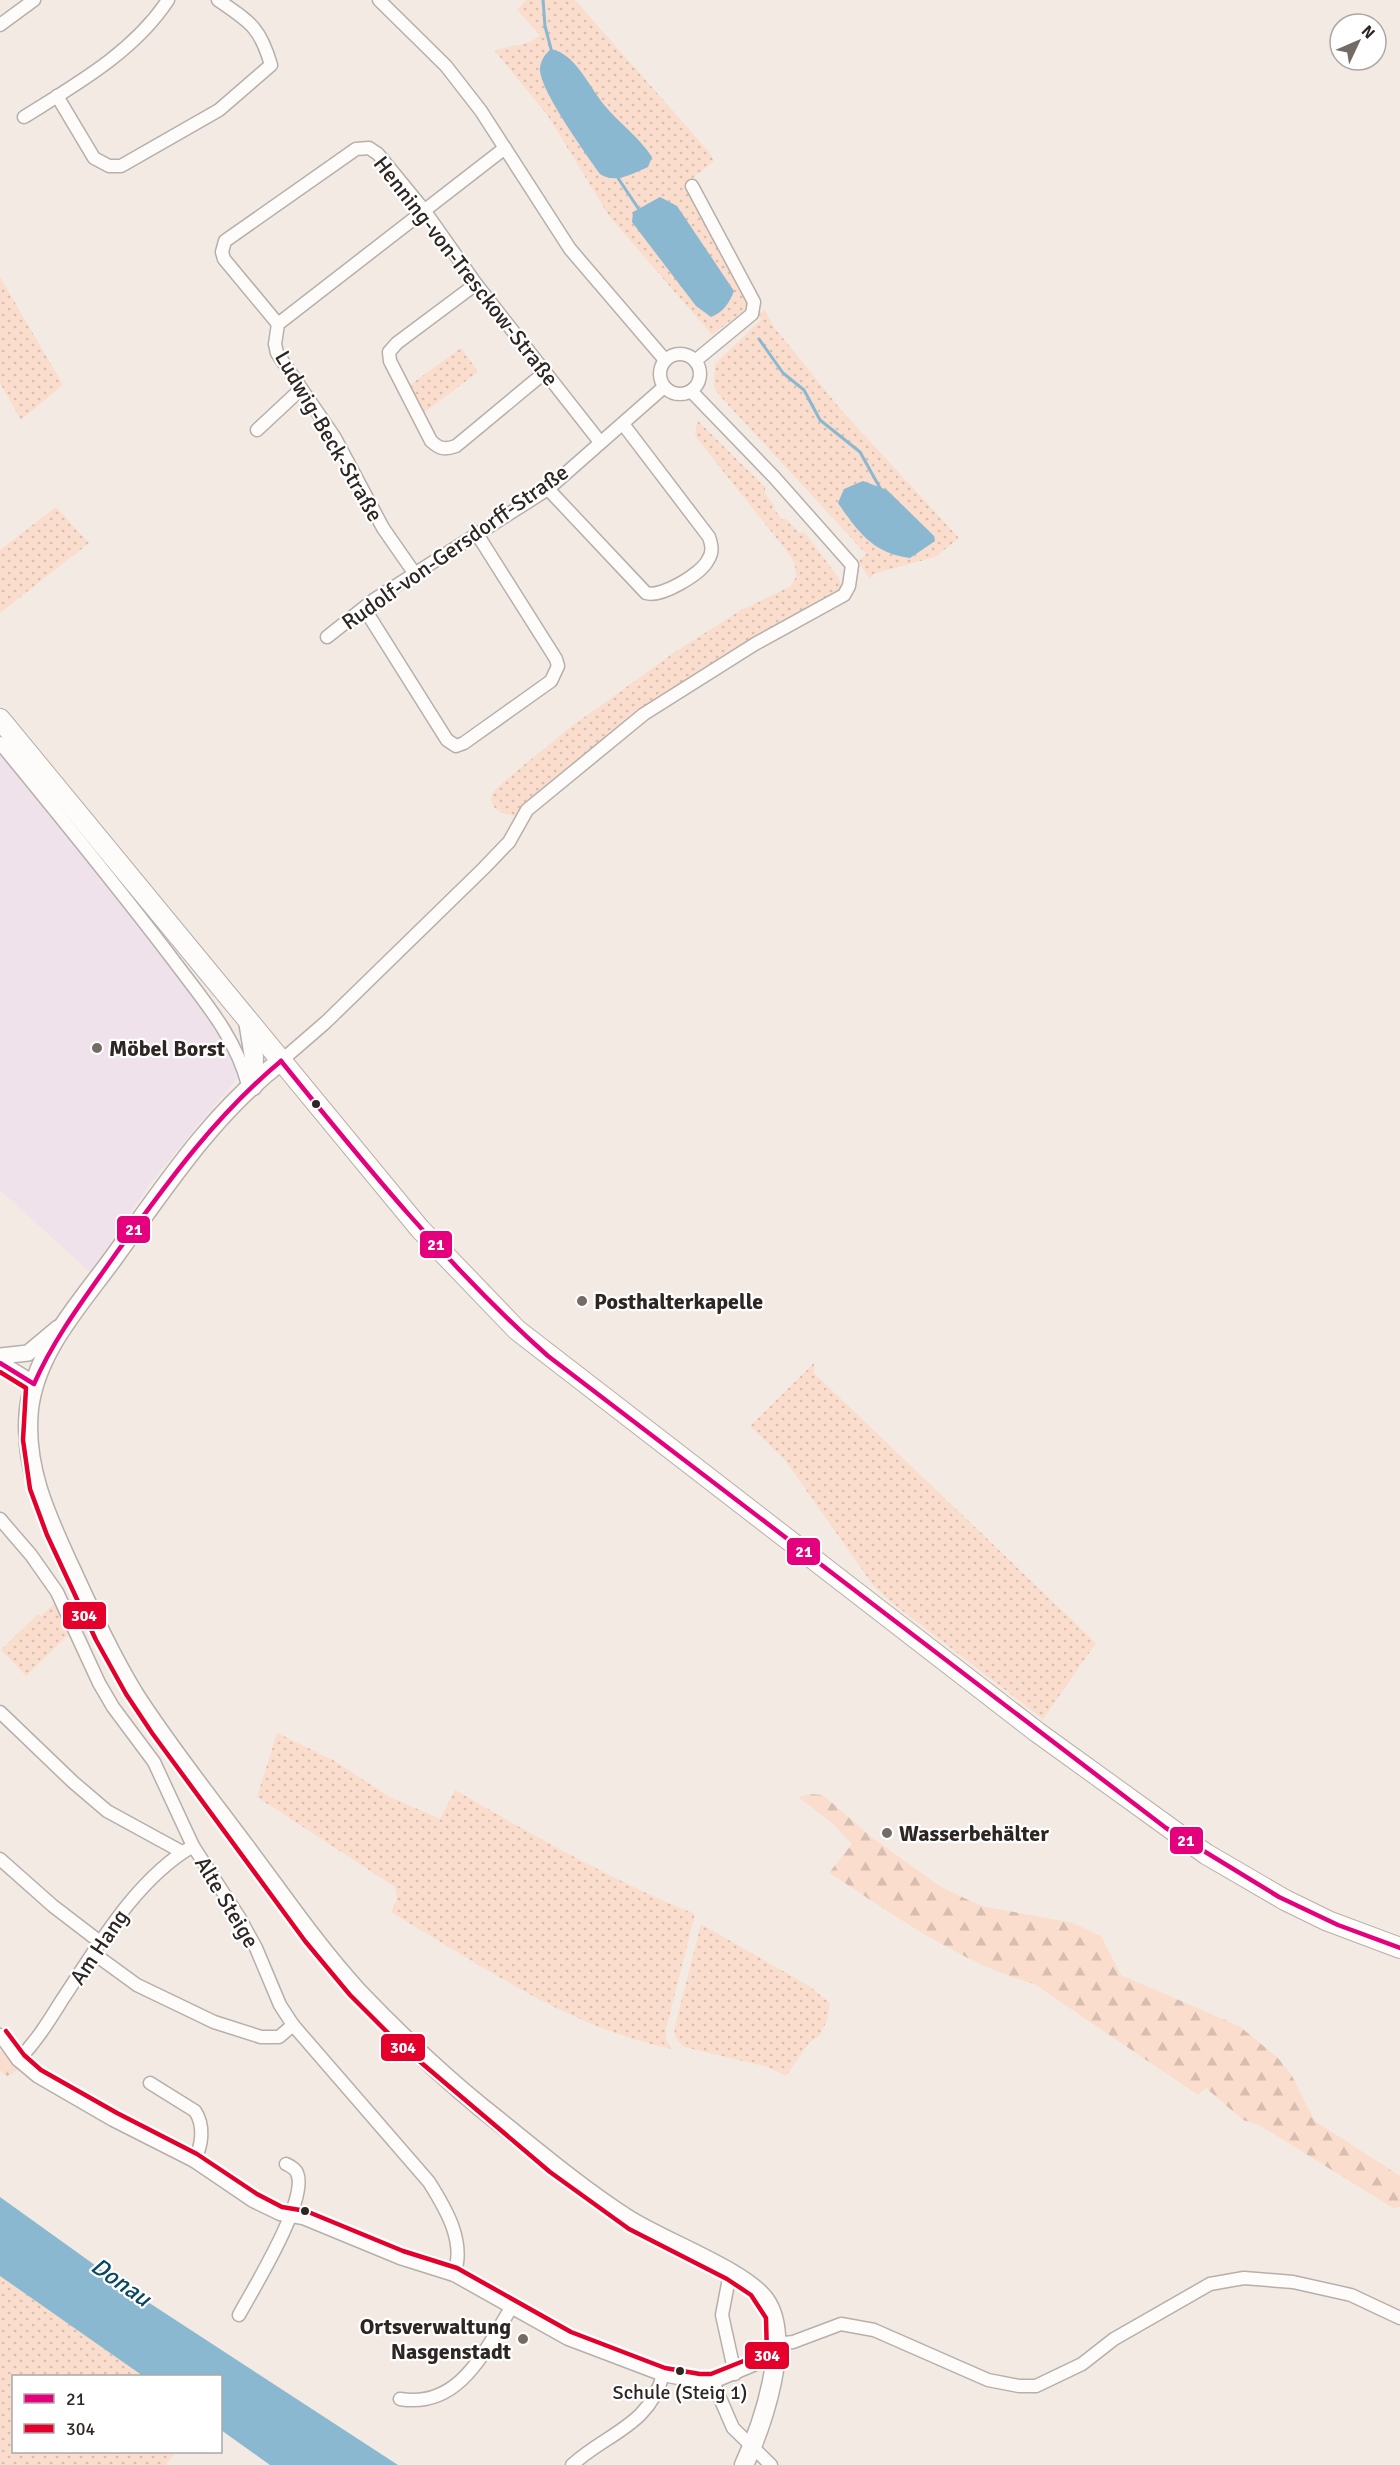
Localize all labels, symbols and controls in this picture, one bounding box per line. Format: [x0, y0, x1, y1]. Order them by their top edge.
north arrow [1328, 12, 1388, 72]
text: N [1357, 21, 1379, 43]
street label: Henning-von-Tresckow-Straße [368, 151, 564, 391]
street label: Ludwig-Beck-Straße [269, 346, 389, 526]
street label: Rudolf-von-Gersdorff-Straße [336, 458, 574, 636]
place label: Möbel Borst [109, 1035, 225, 1062]
marker: Möbel Borst [90, 1041, 104, 1055]
unlabelled marker [310, 1098, 322, 1110]
line badge: 21 [116, 1215, 151, 1244]
text: 21 [125, 1220, 143, 1240]
line badge: 21 [419, 1230, 453, 1259]
text: 21 [427, 1235, 445, 1255]
place label: Posthalterkapelle [594, 1288, 763, 1315]
marker: Posthalterkapelle [575, 1294, 589, 1308]
line badge: 21 [786, 1537, 821, 1566]
text: 21 [795, 1542, 813, 1562]
line badge: 304 [62, 1601, 107, 1630]
text: 304 [71, 1606, 97, 1626]
place label: Wasserbehälter [899, 1820, 1049, 1847]
marker: Wasserbehälter [880, 1826, 894, 1840]
line badge: 21 [1169, 1826, 1204, 1855]
text: 21 [1177, 1831, 1195, 1851]
street label: Alte Steige [189, 1851, 265, 1953]
street label: Am Hang [64, 1904, 134, 1990]
line badge: 304 [380, 2033, 426, 2062]
text: 304 [390, 2038, 416, 2058]
unlabelled marker [299, 2205, 311, 2217]
water label: Donau [85, 2251, 158, 2314]
place label: Ortsverwaltung Nasgenstadt [360, 2313, 511, 2365]
marker: Ortsverwaltung Nasgenstadt [516, 2332, 530, 2346]
line badge: 304 [744, 2341, 790, 2370]
text: 304 [754, 2346, 780, 2366]
marker: Schule (Steig 1) [674, 2365, 686, 2377]
legend [12, 2375, 222, 2453]
place label: Schule (Steig 1) [613, 2380, 747, 2405]
text: 21 [66, 2388, 85, 2410]
text: 304 [66, 2418, 95, 2440]

